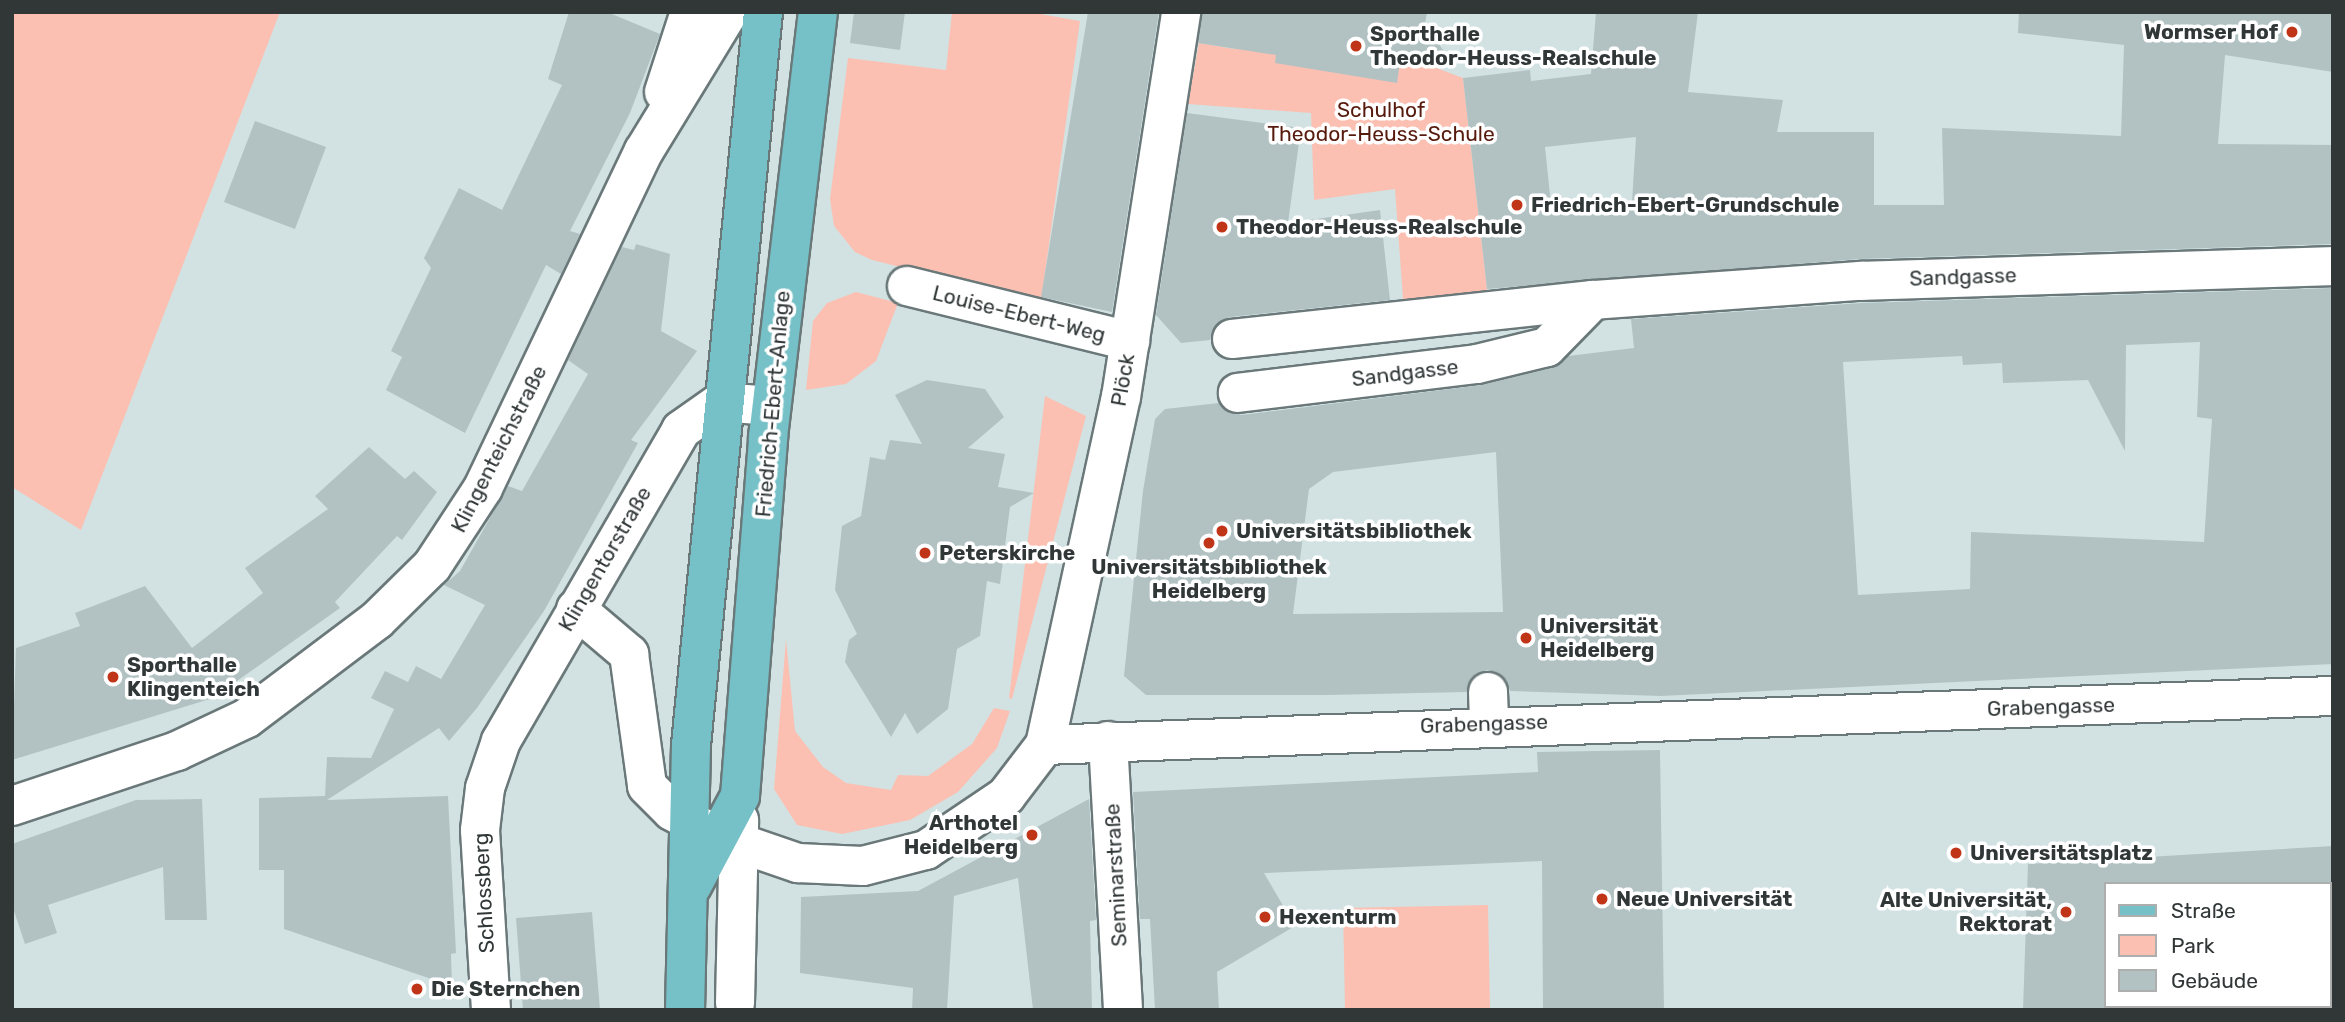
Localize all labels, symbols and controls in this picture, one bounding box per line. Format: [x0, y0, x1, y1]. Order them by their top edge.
place label: Wormser Hof [2144, 19, 2278, 45]
place label: Sporthalle Theodor-Heuss-Realschule [1370, 21, 1657, 71]
marker: Wormser Hof [2284, 24, 2300, 40]
marker: Sporthalle Theodor-Heuss-Realschule [1348, 38, 1364, 54]
park label: Schulhof Theodor-Heuss-Schule [1267, 97, 1495, 147]
place label: Friedrich-Ebert-Grundschule [1531, 192, 1839, 218]
marker: Friedrich-Ebert-Grundschule [1509, 197, 1525, 213]
place label: Theodor-Heuss-Realschule [1236, 214, 1523, 240]
marker: Theodor-Heuss-Realschule [1214, 219, 1230, 235]
street label: Sandgasse [1909, 263, 2017, 291]
street label: Louise-Ebert-Weg [930, 280, 1108, 348]
street label: Friedrich-Ebert-Anlage [751, 290, 795, 518]
street label: Plöck [1106, 352, 1140, 408]
street label: Sandgasse [1350, 354, 1460, 392]
street label: Klingenteichstraße [446, 361, 552, 537]
street label: Klingentorstraße [553, 482, 657, 636]
place label: Universitätsbibliothek [1236, 518, 1471, 544]
marker: Universitätsbibliothek [1214, 523, 1230, 539]
marker: Universitätsbibliothek Heidelberg [1201, 535, 1217, 551]
place label: Peterskirche [939, 540, 1075, 566]
marker: Peterskirche [917, 545, 933, 561]
place label: Universitätsbibliothek Heidelberg [1091, 554, 1327, 604]
place label: Universität Heidelberg [1540, 613, 1658, 663]
marker: Universität Heidelberg [1518, 630, 1534, 646]
place label: Sporthalle Klingenteich [127, 652, 260, 702]
marker: Sporthalle Klingenteich [105, 669, 121, 685]
street label: Grabengasse [1987, 692, 2115, 722]
street label: Grabengasse [1420, 709, 1548, 739]
street label: Seminarstraße [1100, 803, 1132, 947]
place label: Arthotel Heidelberg [904, 810, 1018, 860]
marker: Arthotel Heidelberg [1024, 827, 1040, 843]
street label: Schlossberg [468, 832, 500, 954]
place label: Universitätsplatz [1970, 840, 2153, 866]
marker: Universitätsplatz [1948, 845, 1964, 861]
legend [2104, 882, 2331, 1008]
place label: Neue Universität [1616, 886, 1792, 912]
place label: Alte Universität, Rektorat [1880, 887, 2052, 937]
marker: Neue Universität [1594, 891, 1610, 907]
text: Straße [2171, 898, 2236, 923]
place label: Hexenturm [1279, 904, 1397, 930]
marker: Alte Universität, Rektorat [2058, 904, 2074, 920]
marker: Hexenturm [1257, 909, 1273, 925]
text: Park [2171, 933, 2215, 958]
text: Gebäude [2171, 968, 2258, 993]
place label: Die Sternchen [431, 976, 580, 1002]
marker: Die Sternchen [409, 981, 425, 997]

